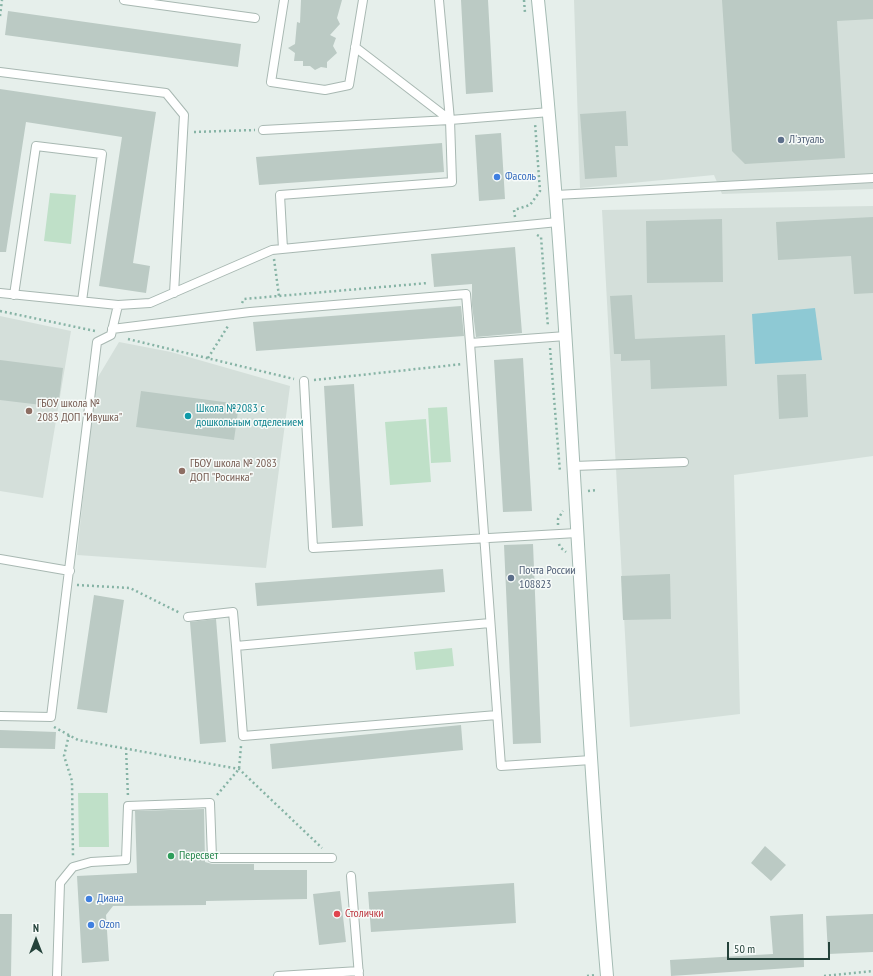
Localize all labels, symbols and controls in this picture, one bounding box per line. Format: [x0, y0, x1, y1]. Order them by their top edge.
place label: Л'этуаль [789, 133, 824, 147]
marker: Л'этуаль [776, 135, 786, 145]
place label: Фасоль [505, 170, 536, 184]
marker: Фасоль [492, 172, 502, 182]
place label: ГБОУ школа № 2083 ДОП "Ивушка" [37, 397, 122, 425]
place label: Школа №2083 с дошкольным отделением [196, 402, 303, 430]
marker: ГБОУ школа № 2083 ДОП "Ивушка" [24, 406, 34, 416]
marker: Школа №2083 с дошкольным отделением [183, 411, 193, 421]
place label: ГБОУ школа № 2083 ДОП "Росинка" [190, 457, 277, 485]
marker: ГБОУ школа № 2083 ДОП "Росинка" [177, 466, 187, 476]
place label: Почта России 108823 [519, 564, 576, 592]
marker: Почта России 108823 [506, 573, 516, 583]
place label: Пересвет [179, 849, 218, 863]
marker: Пересвет [166, 851, 176, 861]
place label: Диана [97, 892, 124, 906]
marker: Диана [84, 894, 94, 904]
place label: Столички [345, 907, 384, 921]
marker: Столички [332, 909, 342, 919]
place label: Ozon [99, 918, 120, 932]
north arrow [16, 920, 56, 960]
marker: Ozon [86, 920, 96, 930]
text: N [33, 921, 39, 935]
scale bar [729, 934, 832, 960]
text: 50 m [734, 941, 755, 956]

